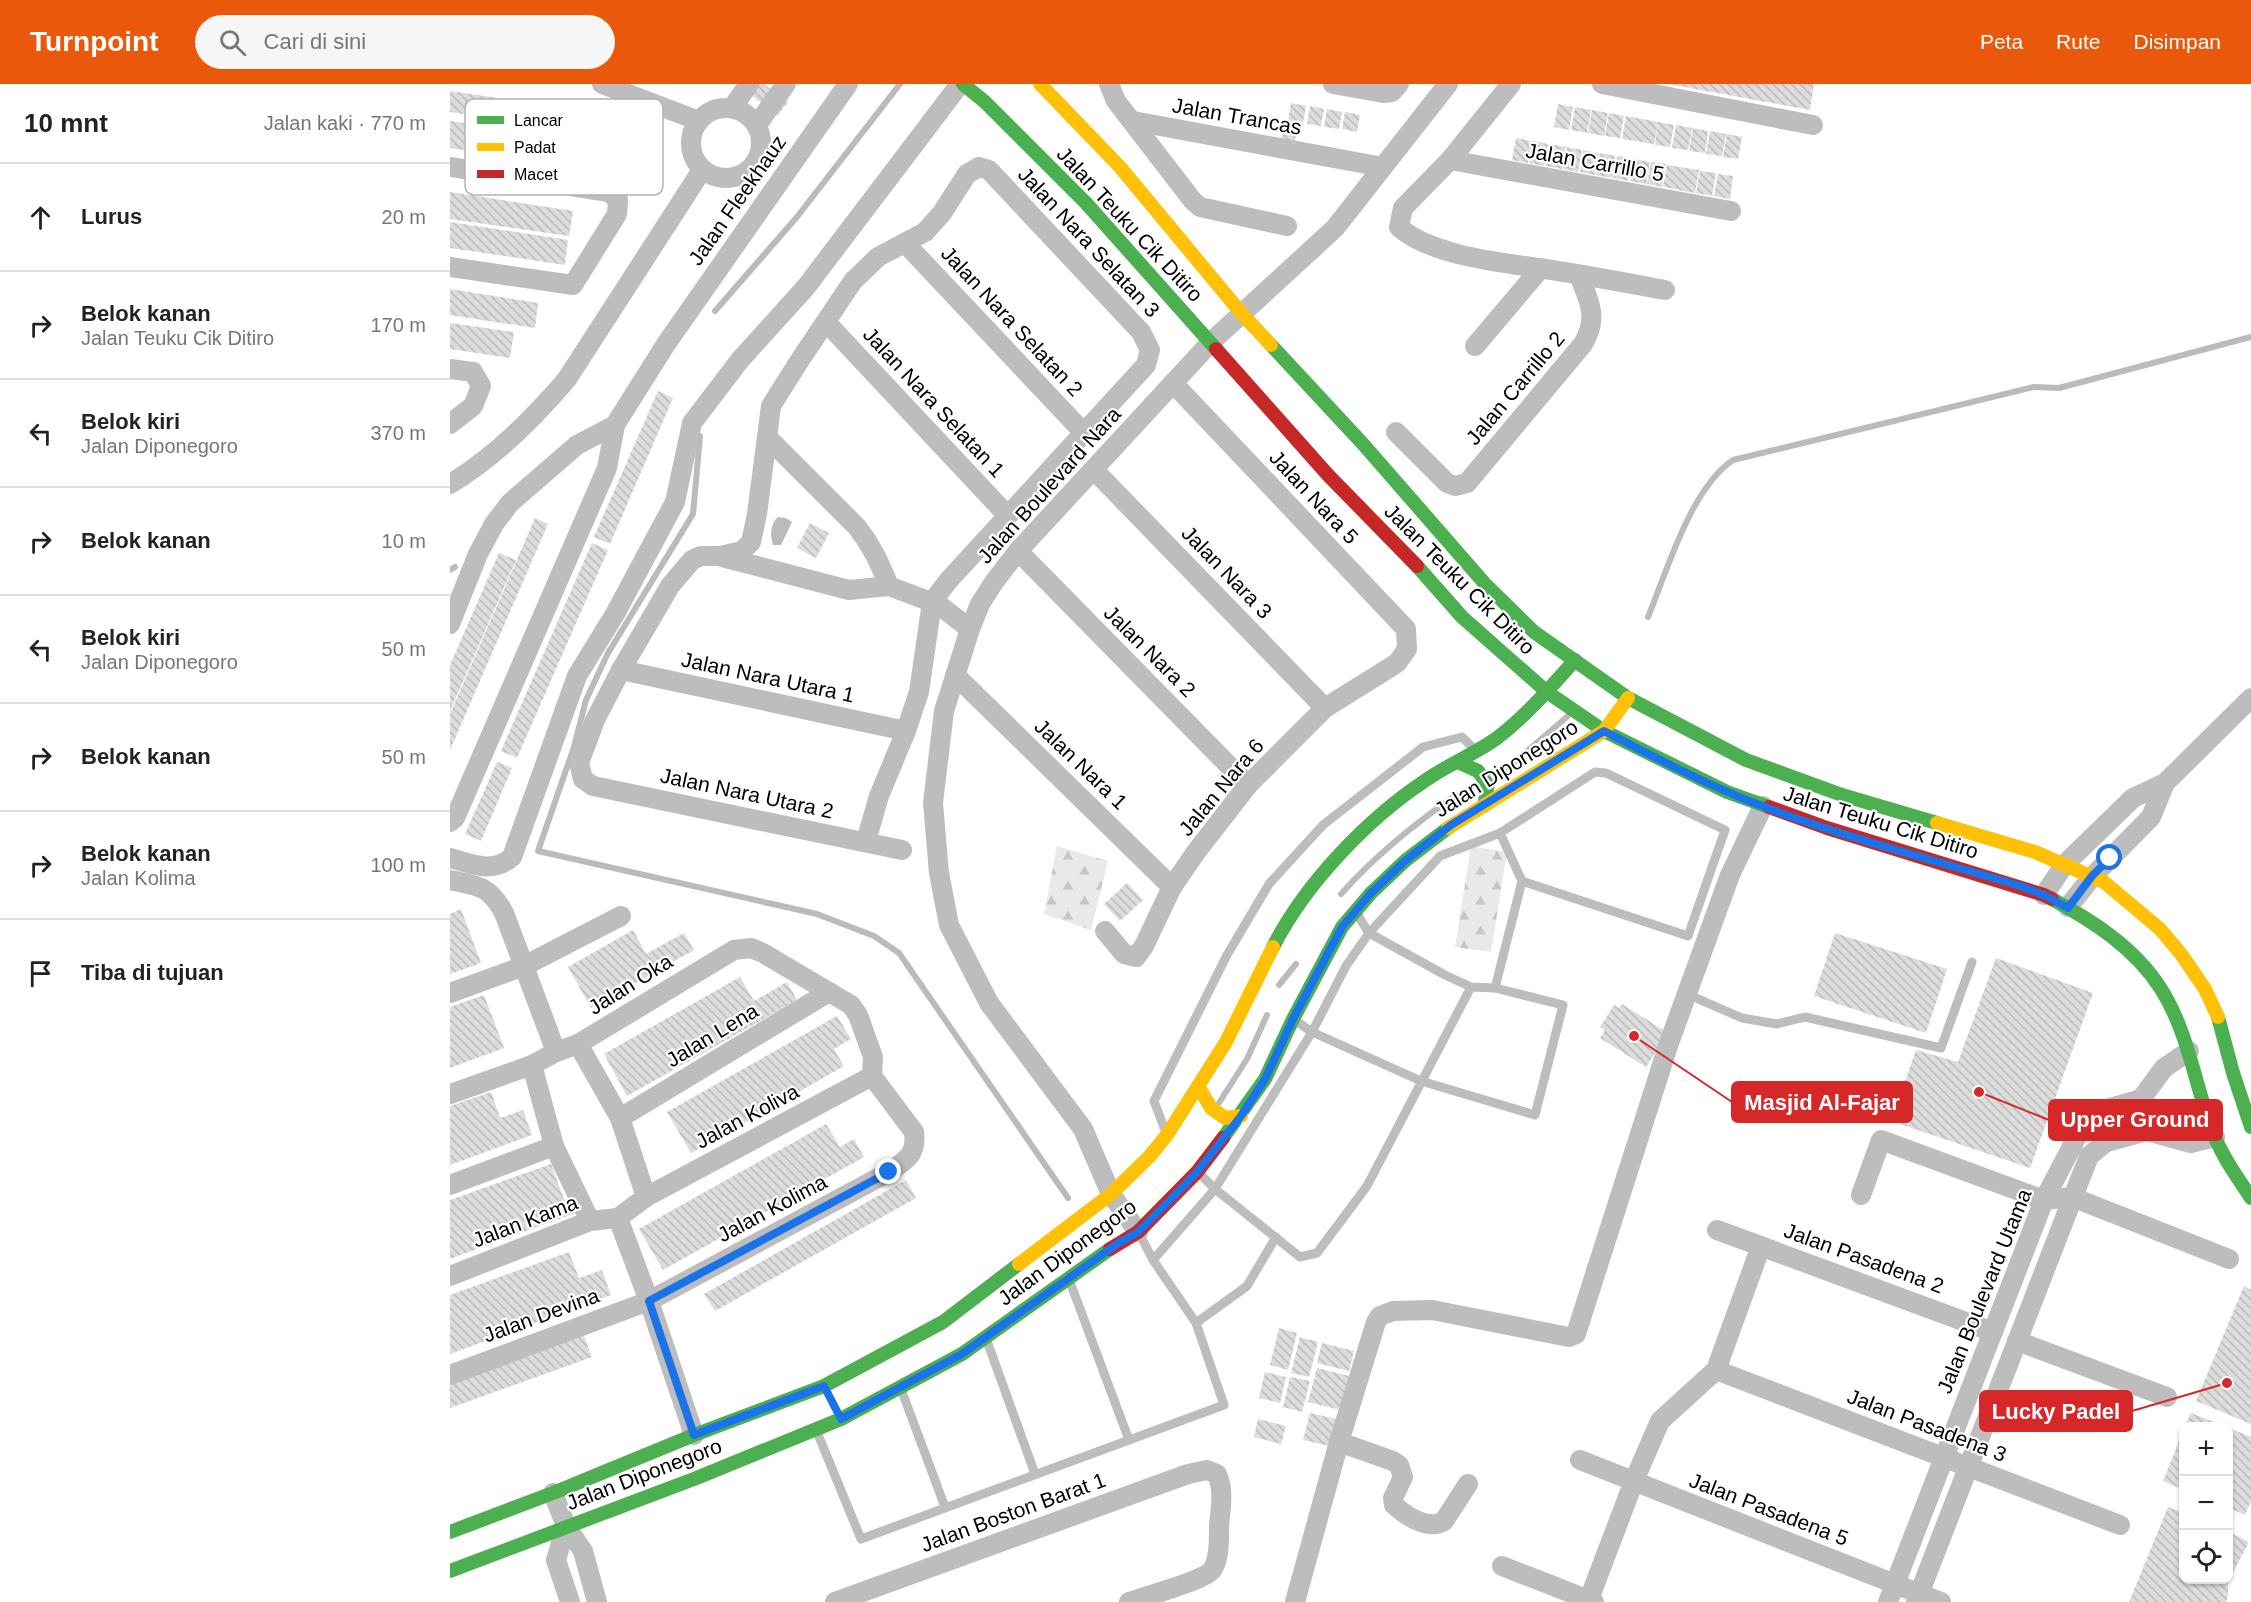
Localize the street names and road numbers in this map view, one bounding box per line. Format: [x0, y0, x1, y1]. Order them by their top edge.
street label: Jalan Trancas [1171, 93, 1303, 139]
street label: Jalan Fleekhauz [684, 131, 790, 269]
street label: Jalan Carrillo 5 [1524, 139, 1666, 185]
street label: Jalan Teuku Cik Ditiro [1052, 142, 1208, 306]
street label: Jalan Nara Selatan 3 [1014, 162, 1164, 322]
street label: Jalan Nara Selatan 2 [937, 241, 1087, 401]
street label: Jalan Nara Selatan 1 [859, 322, 1009, 482]
street label: Jalan Carrillo 2 [1461, 327, 1569, 449]
street label: Jalan Boulevard Nara [973, 402, 1125, 568]
street label: Jalan Nara 5 [1265, 446, 1363, 548]
street label: Jalan Teuku Cik Ditiro [1380, 499, 1540, 659]
street label: Jalan Nara 3 [1177, 521, 1277, 623]
street label: Jalan Nara 2 [1100, 601, 1200, 701]
street label: Jalan Nara Utara 1 [679, 647, 857, 707]
street label: Jalan Nara 1 [1030, 714, 1132, 814]
street label: Jalan Diponegoro [1430, 715, 1582, 821]
street label: Jalan Nara 6 [1174, 734, 1268, 840]
street label: Jalan Nara Utara 2 [658, 763, 836, 823]
street label: Jalan Teuku Cik Ditiro [1781, 781, 1981, 863]
street label: Jalan Oka [584, 949, 676, 1019]
street label: Jalan Lena [662, 999, 762, 1071]
street label: Jalan Koliva [692, 1079, 803, 1153]
street label: Jalan Kolima [714, 1169, 831, 1246]
street label: Jalan Boulevard Utama [1932, 1185, 2036, 1397]
street label: Jalan Kama [469, 1190, 581, 1252]
street label: Jalan Diponegoro [994, 1194, 1140, 1310]
street label: Jalan Pasadena 2 [1781, 1218, 1947, 1298]
street label: Jalan Devina [480, 1283, 602, 1347]
street label: Jalan Pasadena 3 [1844, 1384, 2010, 1466]
street label: Jalan Diponegoro [563, 1434, 725, 1514]
street label: Jalan Boston Barat 1 [917, 1468, 1109, 1556]
street label: Jalan Pasadena 5 [1686, 1468, 1852, 1550]

